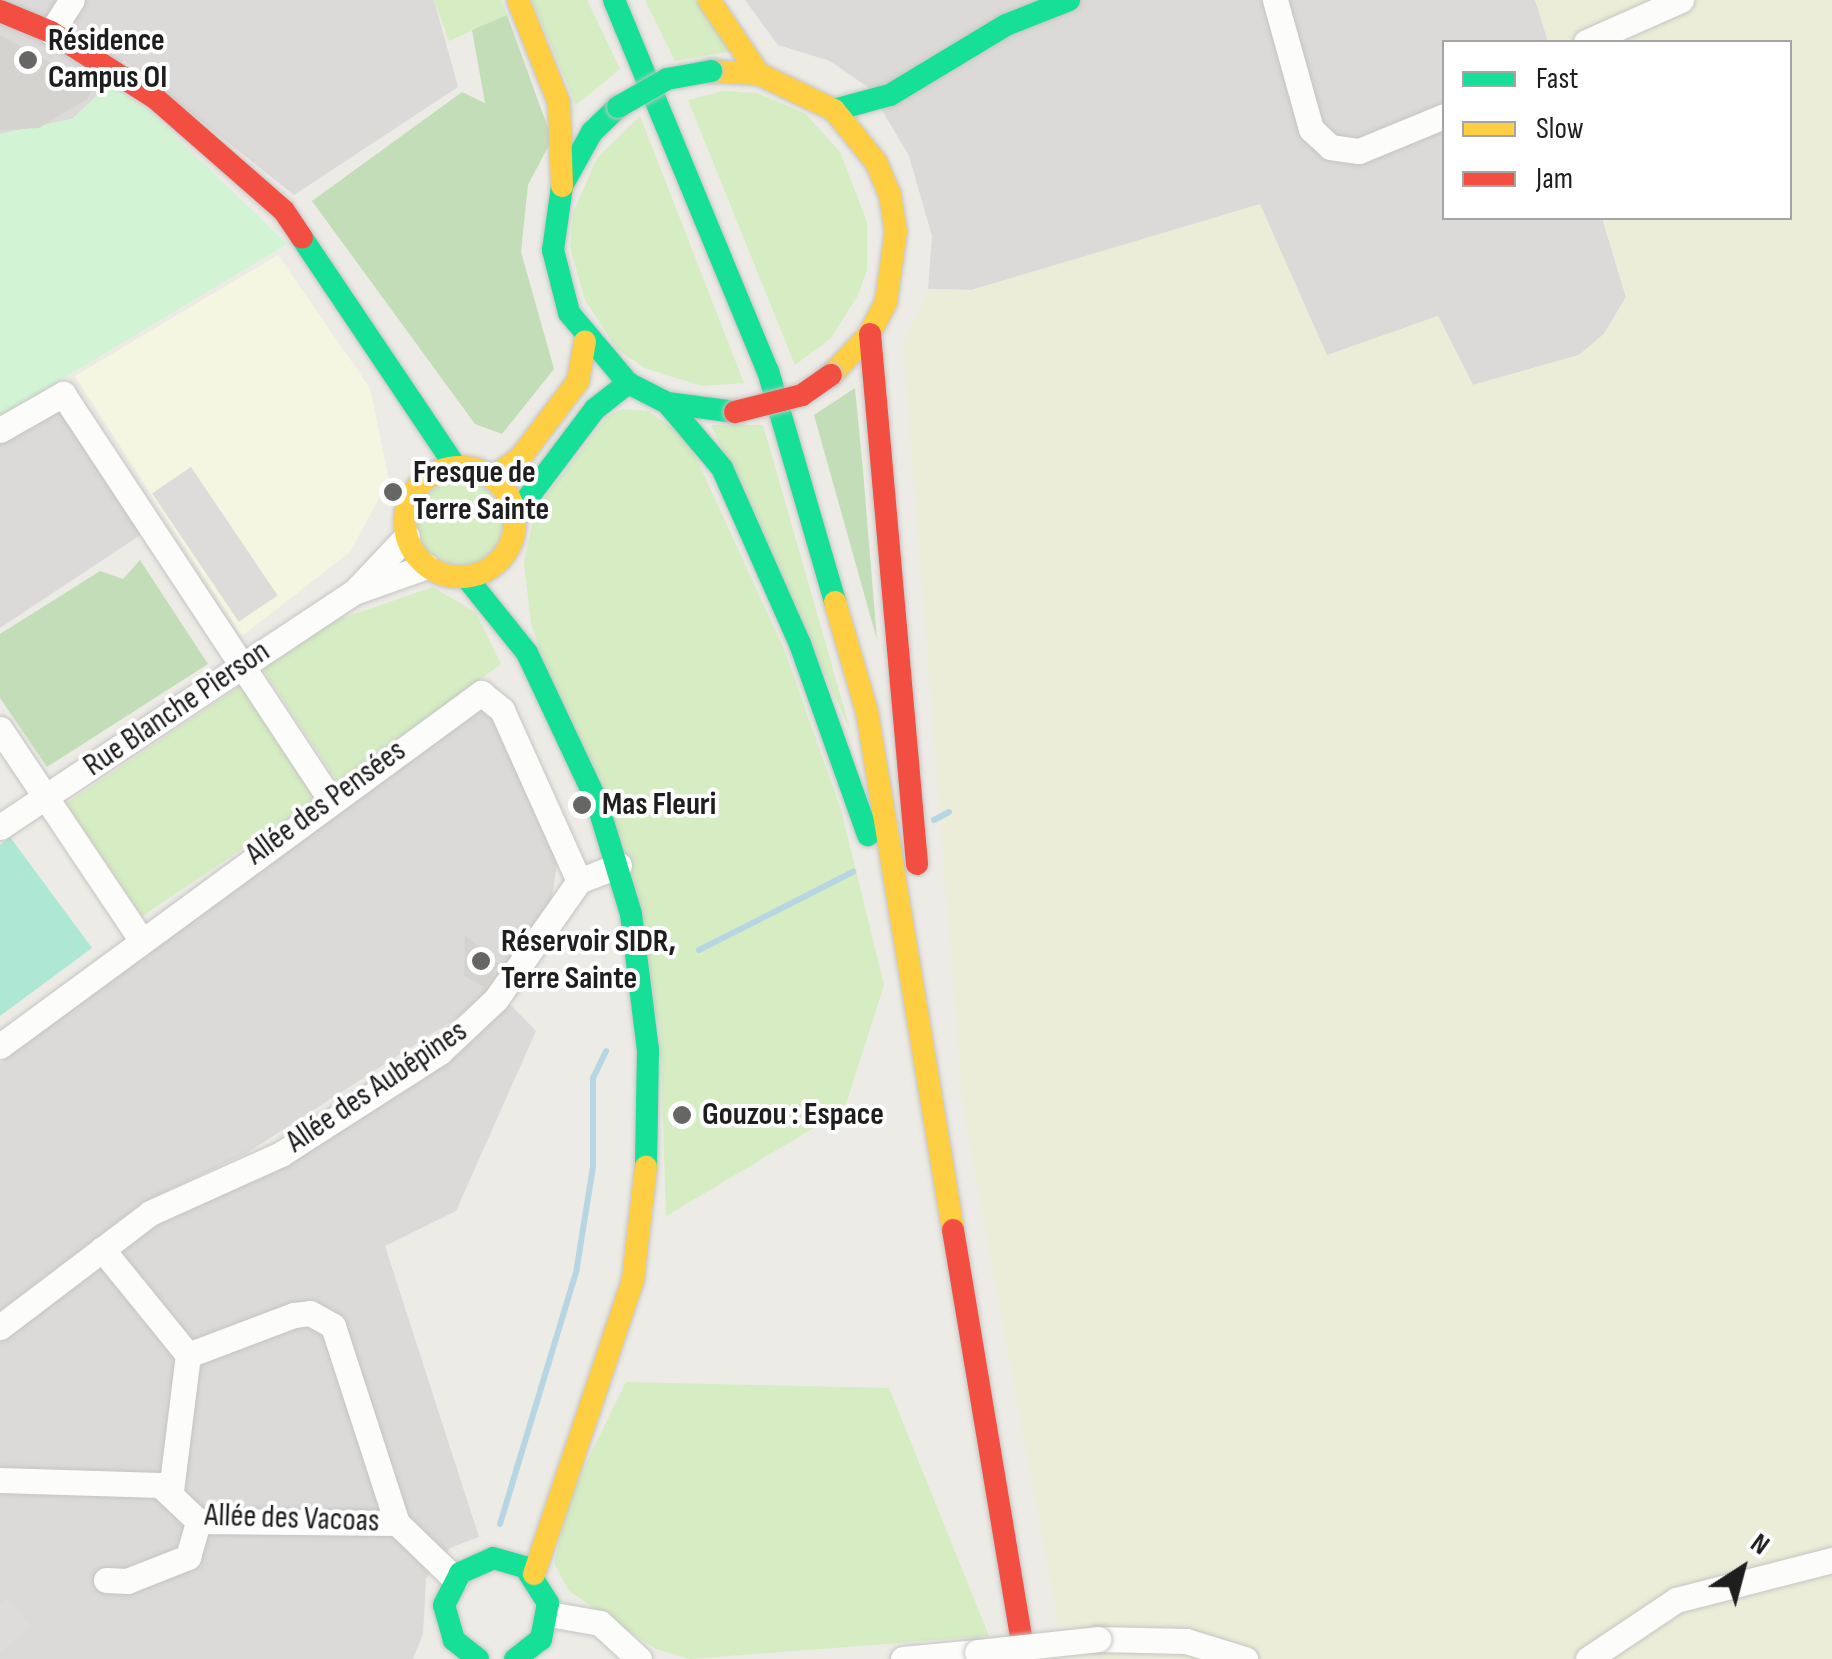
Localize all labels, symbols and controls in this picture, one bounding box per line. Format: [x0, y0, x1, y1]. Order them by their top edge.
place label: Résidence Campus OI [48, 23, 167, 98]
legend [1442, 40, 1792, 220]
marker: Résidence Campus OI [17, 49, 39, 71]
text: Fast [1536, 61, 1578, 97]
text: Slow [1536, 111, 1584, 147]
text: Jam [1536, 161, 1573, 197]
place label: Fresque de Terre Sainte [413, 455, 549, 530]
marker: Fresque de Terre Sainte [382, 481, 404, 503]
street label: Rue Blanche Pierson [77, 633, 277, 785]
street label: Allée des Pensées [239, 732, 413, 874]
place label: Mas Fleuri [602, 786, 716, 824]
marker: Mas Fleuri [571, 794, 593, 816]
place label: Réservoir SIDR, Terre Sainte [501, 924, 676, 999]
marker: Réservoir SIDR, Terre Sainte [470, 950, 492, 972]
street label: Allée des Aubépines [279, 1012, 475, 1162]
place label: Gouzou : Espace [702, 1096, 884, 1134]
marker: Gouzou : Espace [671, 1104, 693, 1126]
street label: Allée des Vacoas [204, 1497, 380, 1541]
north arrow [1692, 1519, 1792, 1619]
text: N [1744, 1527, 1776, 1562]

